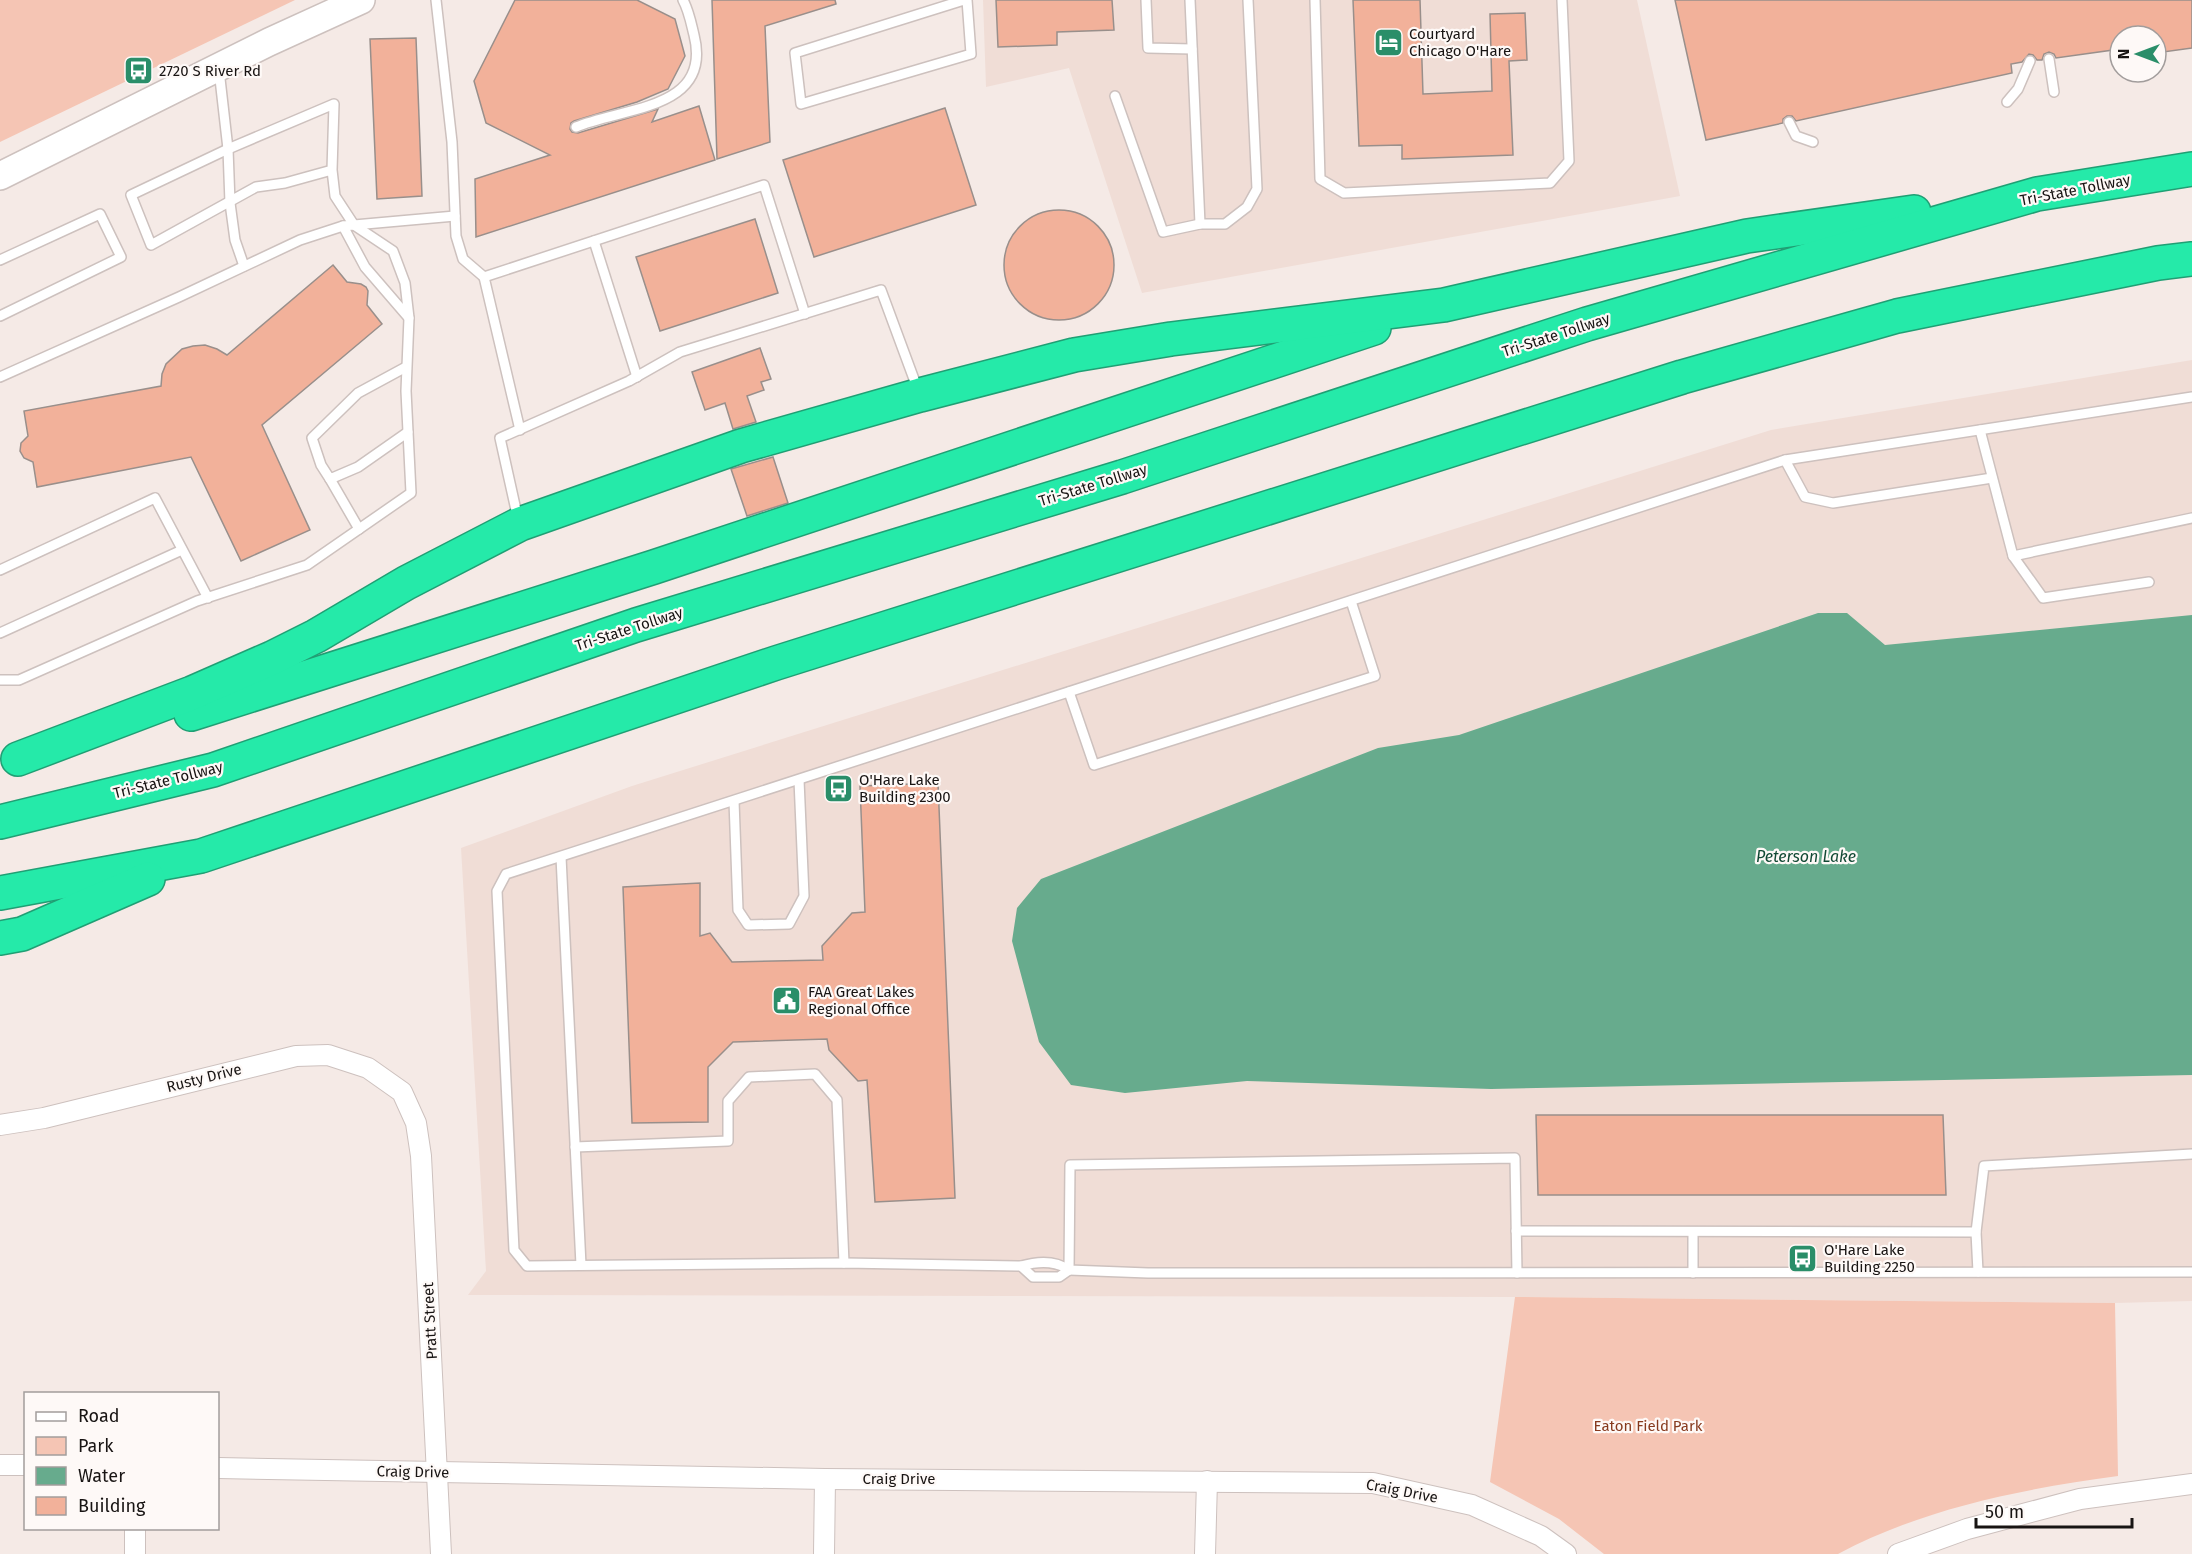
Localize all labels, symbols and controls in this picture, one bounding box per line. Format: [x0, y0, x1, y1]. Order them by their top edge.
north arrow [2108, 24, 2168, 84]
place label: Courtyard Chicago O'Hare [1409, 25, 1511, 60]
hotel icon: Courtyard Chicago O'Hare [1372, 27, 1404, 59]
text: N [2114, 49, 2133, 59]
bus stop icon: 2720 S River Rd [122, 55, 154, 87]
place label: 2720 S River Rd [159, 62, 261, 80]
street label: Tri-State Tollway [2018, 170, 2132, 210]
street label: Tri-State Tollway [1500, 309, 1613, 361]
street label: Tri-State Tollway [1037, 460, 1150, 510]
street label: Tri-State Tollway [573, 603, 686, 655]
street label: Tri-State Tollway [111, 758, 225, 802]
place label: O'Hare Lake Building 2300 [859, 771, 951, 806]
bus stop icon: O'Hare Lake Building 2300 [822, 773, 854, 805]
water label: Peterson Lake [1756, 847, 1856, 866]
place label: FAA Great Lakes Regional Office [808, 983, 914, 1018]
public building icon: FAA Great Lakes Regional Office [771, 985, 803, 1017]
street label: Rusty Drive [165, 1060, 243, 1096]
place label: O'Hare Lake Building 2250 [1824, 1241, 1915, 1276]
bus stop icon: O'Hare Lake Building 2250 [1787, 1243, 1819, 1275]
street label: Pratt Street [419, 1281, 441, 1360]
legend [24, 1392, 219, 1530]
text: Road [78, 1405, 120, 1427]
park label: Eaton Field Park [1594, 1417, 1703, 1435]
text: Park [78, 1435, 114, 1457]
street label: Craig Drive [376, 1462, 450, 1482]
text: Water [78, 1465, 125, 1487]
street label: Craig Drive [863, 1470, 935, 1488]
street label: Craig Drive [1365, 1475, 1439, 1507]
scale bar [1976, 1491, 2132, 1529]
text: Building [78, 1495, 146, 1517]
text: 50 m [1985, 1501, 2024, 1523]

